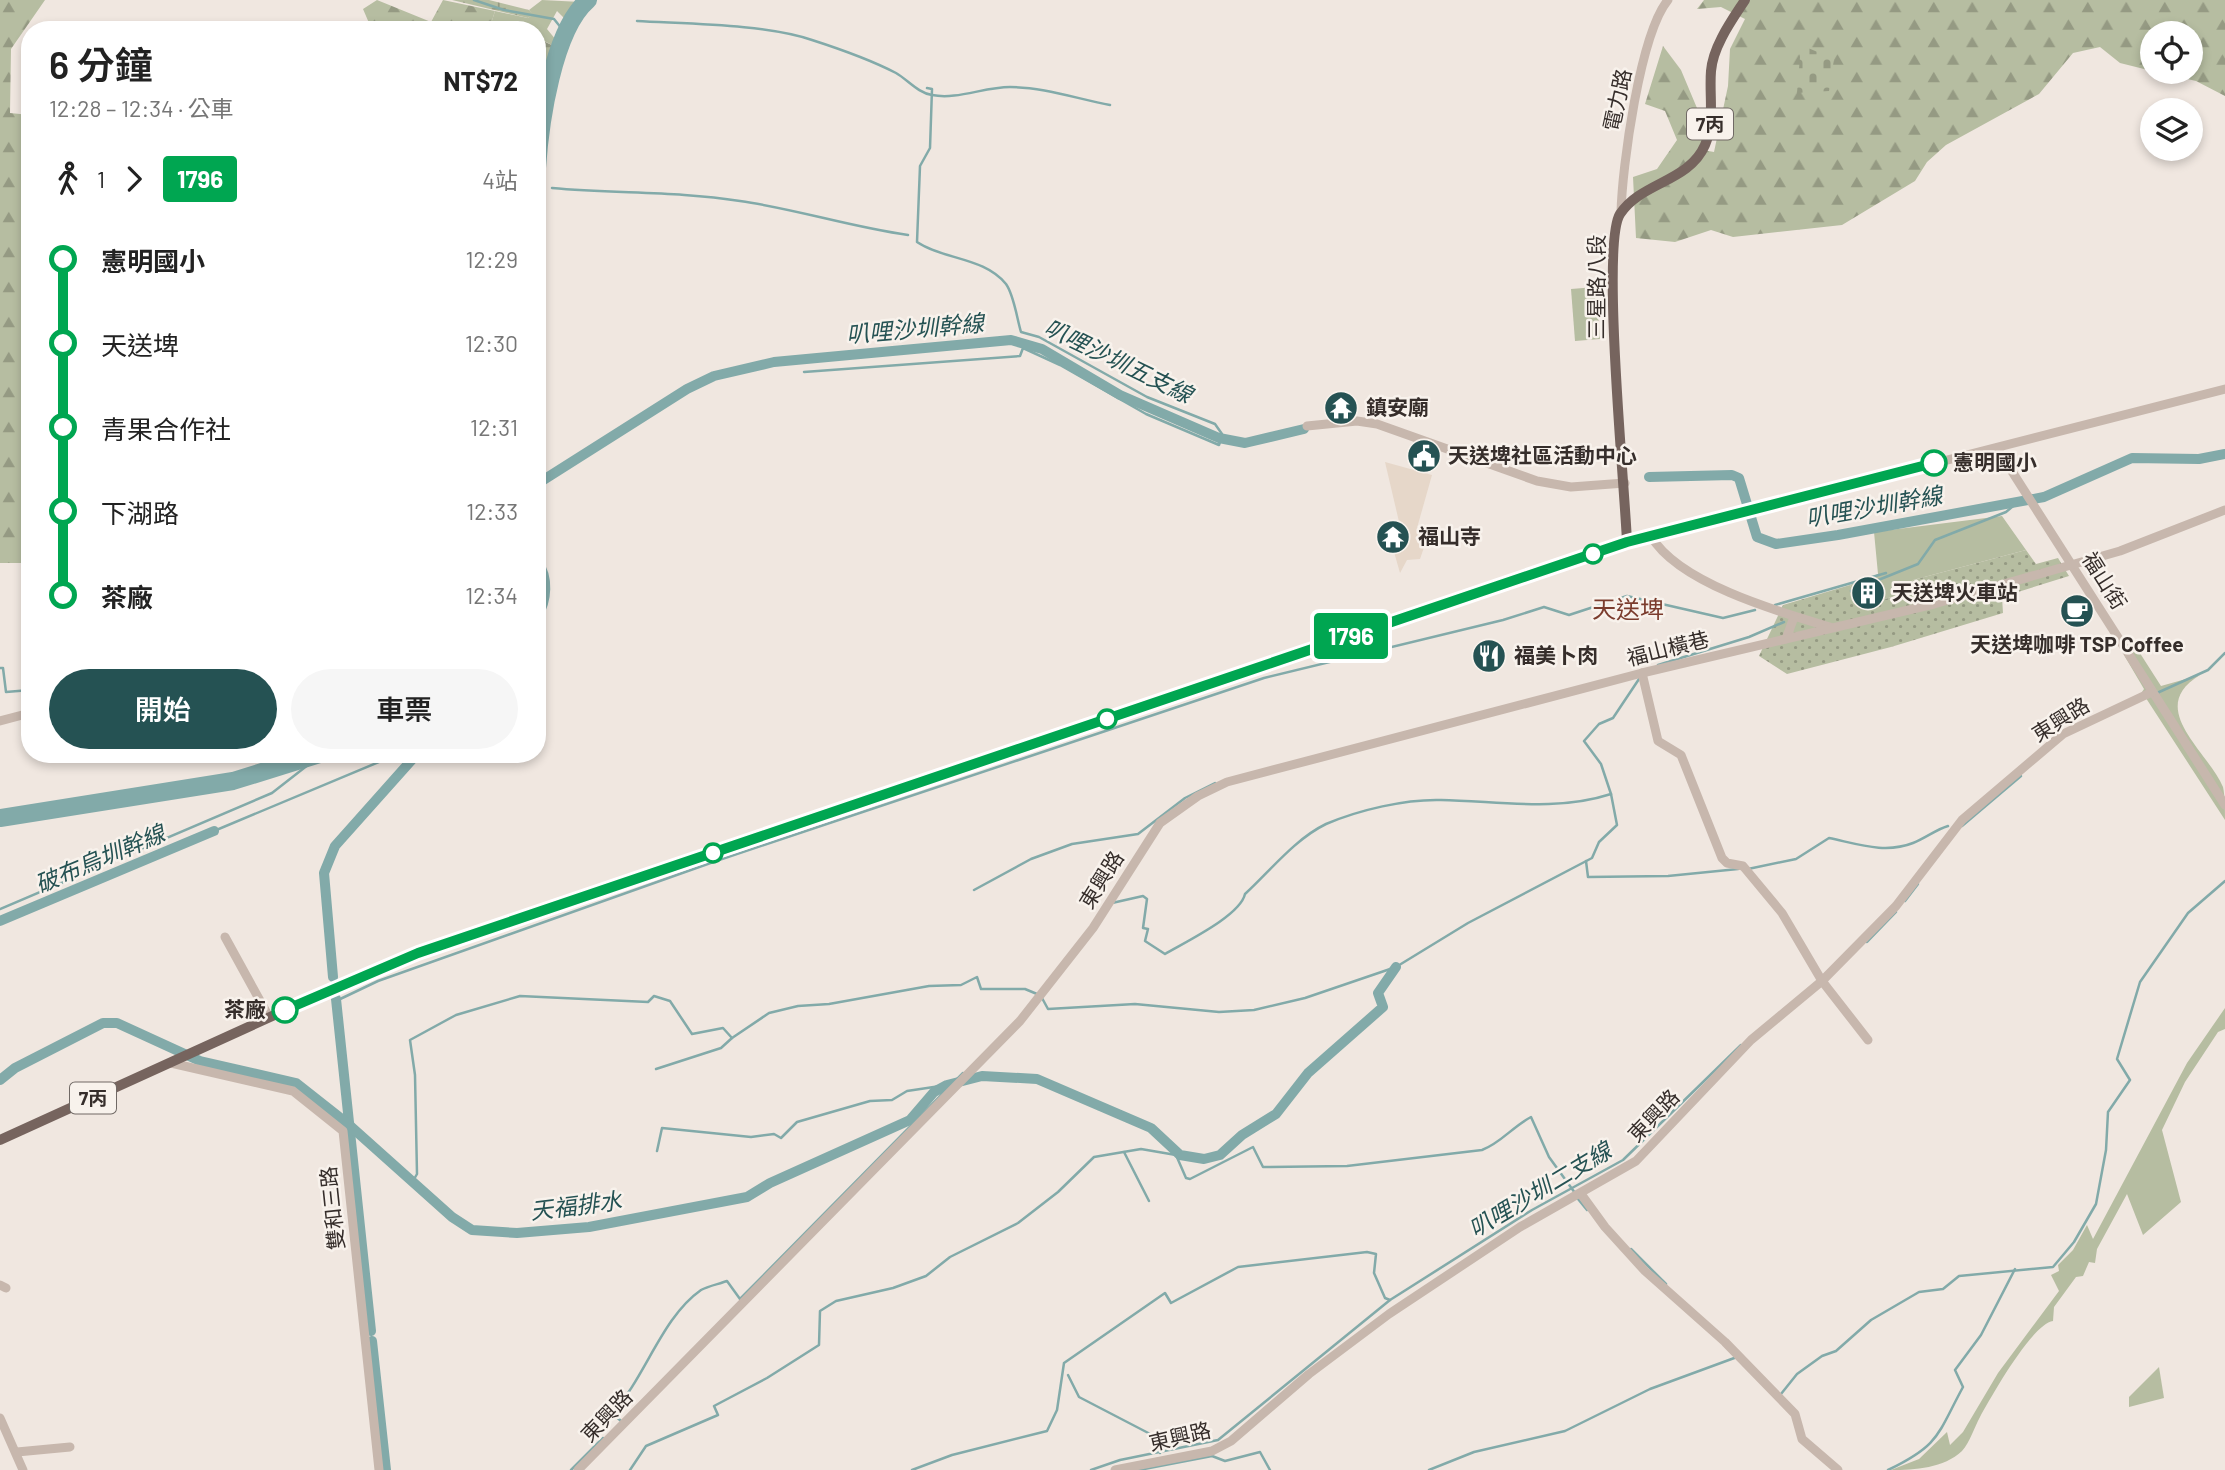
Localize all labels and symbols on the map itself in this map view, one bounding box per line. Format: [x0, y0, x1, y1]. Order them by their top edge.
street label: 電力路 [1598, 66, 1635, 133]
road number: 7丙 [1687, 108, 1733, 140]
street label: 三星路八段 [1583, 235, 1608, 340]
water label: 叭哩沙圳幹線 [845, 308, 988, 348]
water label: 叭哩沙圳五支線 [1040, 312, 1200, 409]
temple icon: 鎮安廟 [1322, 389, 1360, 427]
place label: 鎮安廟 [1366, 394, 1429, 419]
public building icon: 天送埤社區活動中心 [1405, 437, 1443, 475]
place label: 天送埤社區活動中心 [1448, 442, 1637, 467]
place label: 憲明國小 [1953, 449, 2037, 474]
marker: 憲明國小 [1921, 450, 1947, 476]
water label: 叭哩沙圳幹線 [1803, 480, 1947, 532]
temple icon: 福山寺 [1374, 518, 1412, 556]
place label: 福山寺 [1418, 523, 1481, 548]
unlabelled marker [1583, 544, 1603, 564]
street label: 福山街 [2078, 547, 2133, 614]
building icon: 天送埤火車站 [1849, 574, 1887, 612]
place label: 天送埤火車站 [1892, 579, 2018, 604]
cafe icon: 天送埤咖啡 TSP Coffee [2058, 592, 2096, 630]
district label: 天送埤 [1592, 594, 1664, 623]
line badge: 1796 [1302, 613, 1400, 659]
street label: 福山橫巷 [1624, 625, 1711, 670]
place label: 天送埤咖啡 TSP Coffee [1970, 631, 2184, 656]
restaurant icon: 福美卜肉 [1470, 637, 1508, 675]
place label: 福美卜肉 [1514, 642, 1598, 667]
street label: 東興路 [2027, 691, 2094, 746]
unlabelled marker [1097, 709, 1117, 729]
water label: 破布烏圳幹線 [31, 817, 171, 898]
unlabelled marker [703, 843, 723, 863]
street label: 東興路 [1073, 846, 1128, 913]
place label: 茶廠 [224, 996, 266, 1021]
marker: 茶廠 [272, 997, 298, 1023]
road number: 7丙 [70, 1082, 116, 1114]
street label: 東興路 [1622, 1084, 1684, 1146]
water label: 叭哩沙圳二支線 [1463, 1134, 1618, 1243]
street label: 雙和三路 [315, 1165, 348, 1251]
water label: 天福排水 [529, 1185, 624, 1225]
street label: 東興路 [575, 1384, 637, 1446]
street label: 東興路 [1146, 1416, 1213, 1455]

